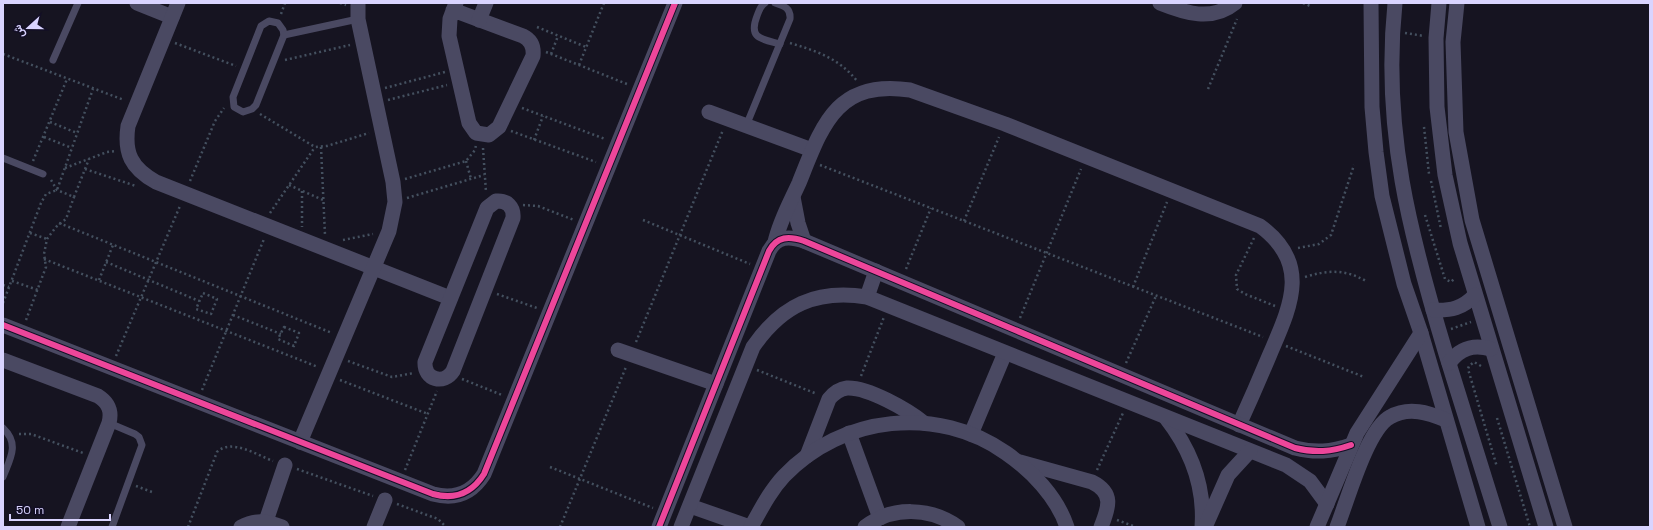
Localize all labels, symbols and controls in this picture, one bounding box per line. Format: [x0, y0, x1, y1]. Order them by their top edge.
north arrow [8, 8, 48, 48]
text: ش [10, 23, 28, 40]
scale bar [10, 496, 110, 522]
text: 50 m [16, 502, 44, 518]

